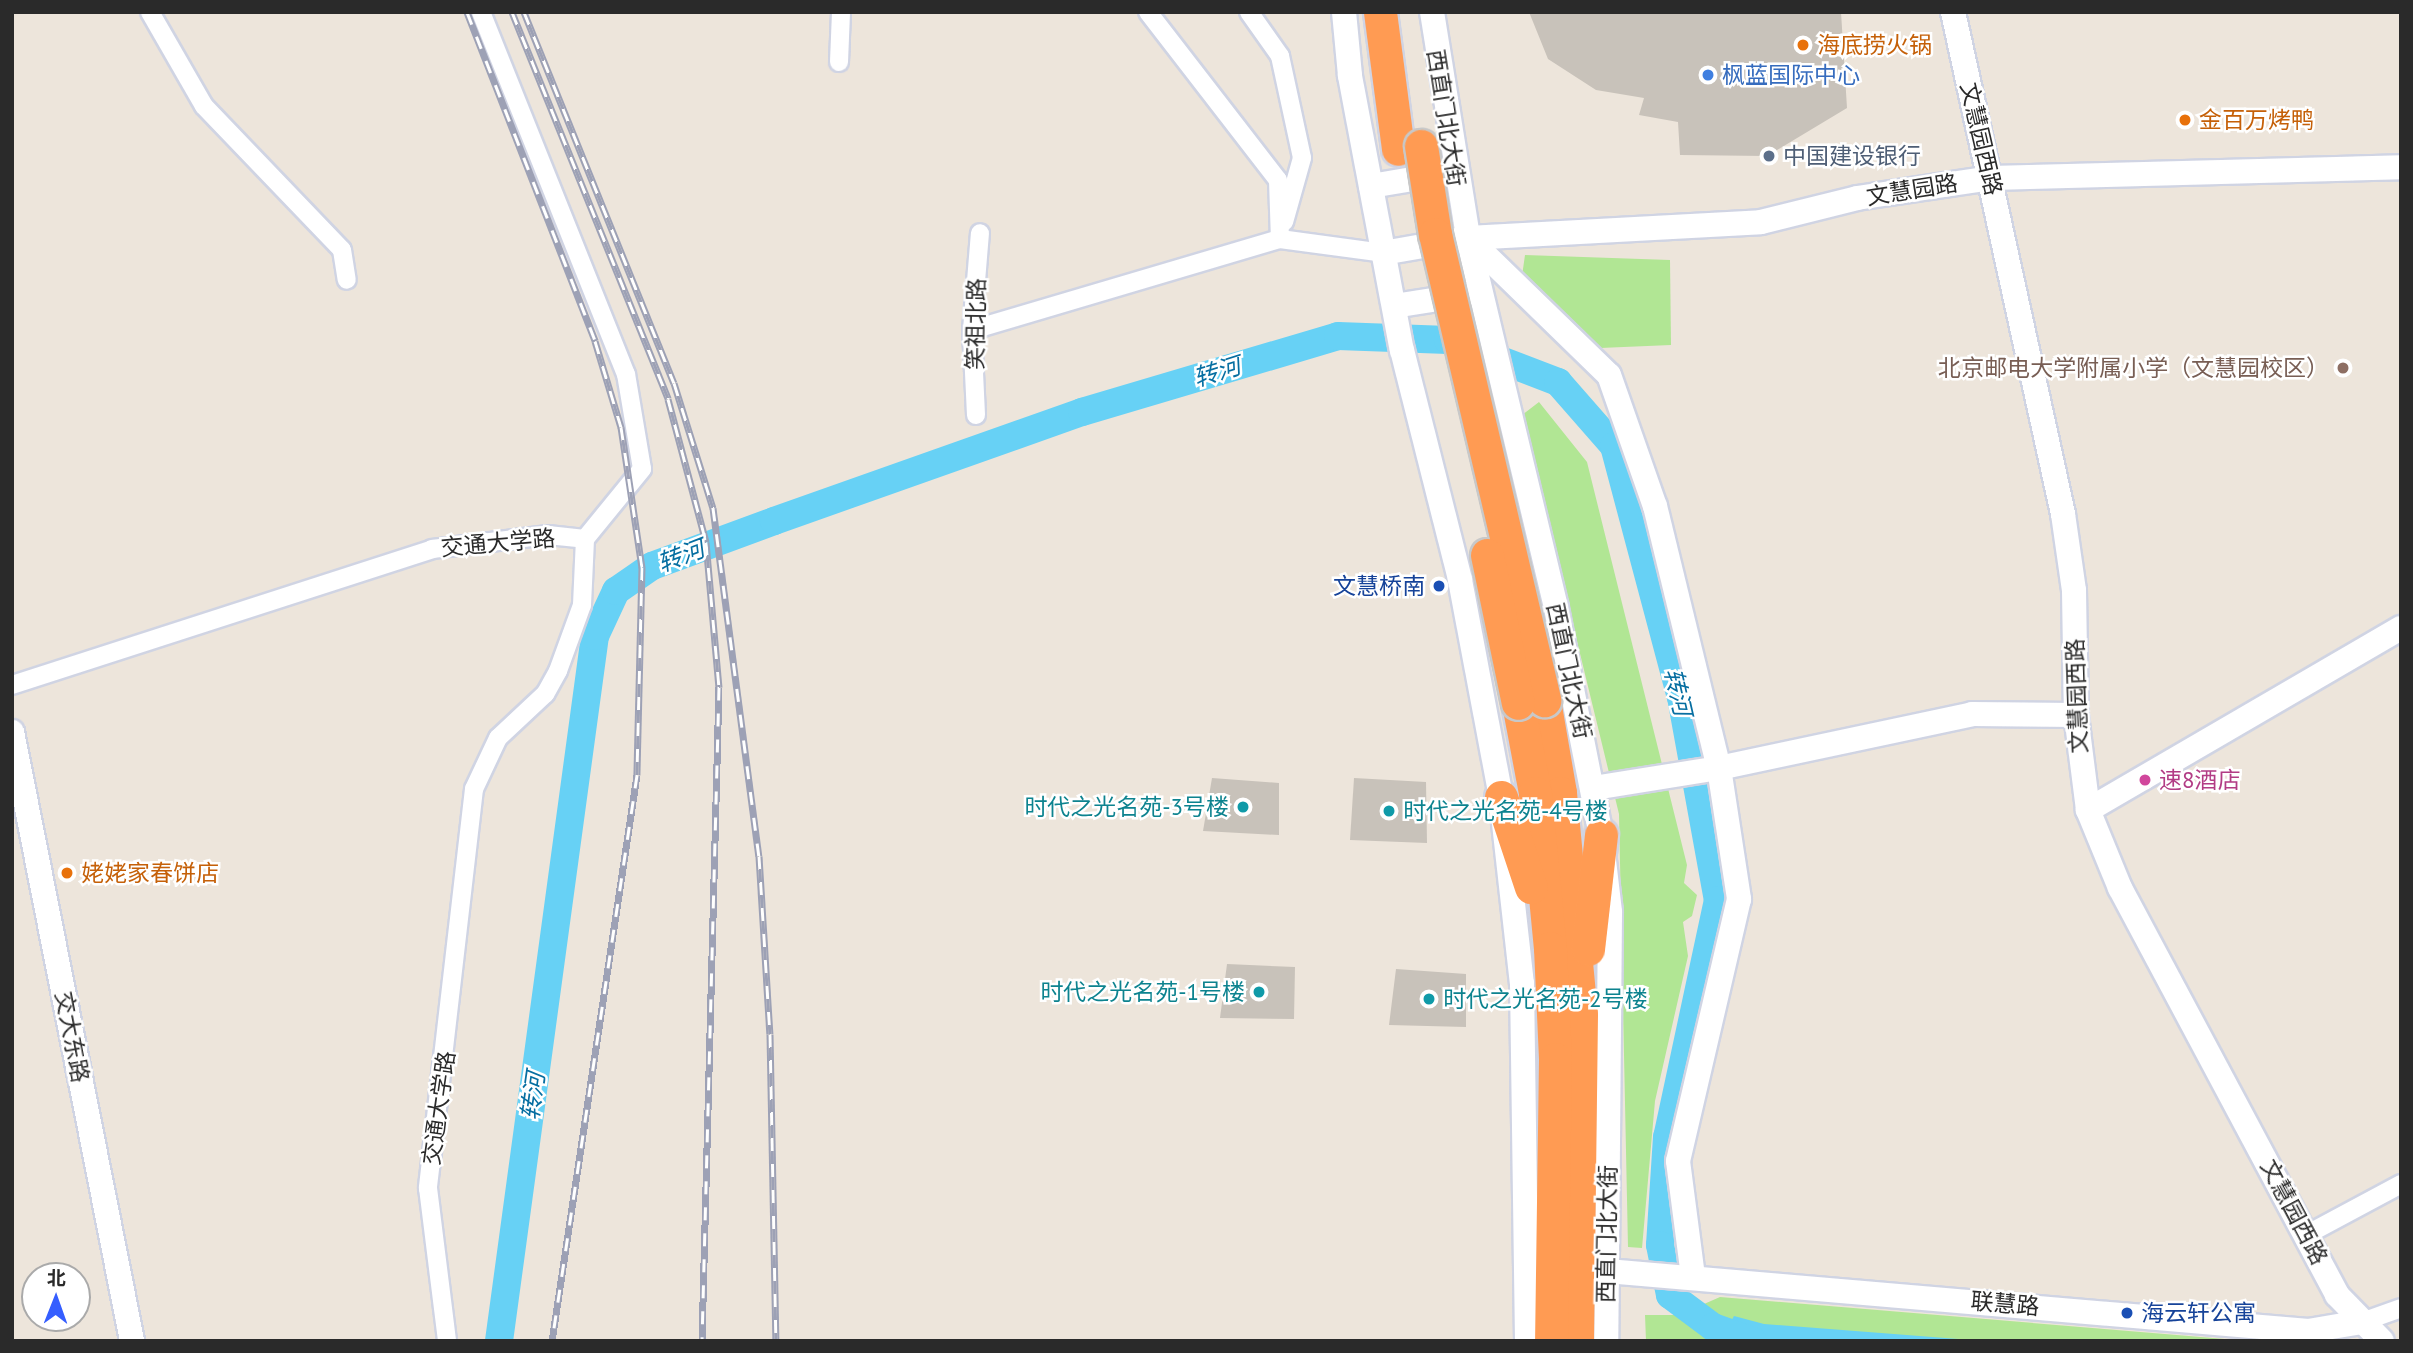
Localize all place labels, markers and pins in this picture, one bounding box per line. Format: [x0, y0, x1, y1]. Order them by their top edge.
place label: 海底捞火锅 [1817, 31, 1932, 59]
marker: 海底捞火锅 [1795, 37, 1811, 53]
place label: 枫蓝国际中心 [1722, 61, 1860, 89]
marker: 枫蓝国际中心 [1700, 67, 1716, 83]
place label: 金百万烤鸭 [2199, 106, 2314, 134]
marker: 金百万烤鸭 [2177, 112, 2193, 128]
place label: 中国建设银行 [1783, 142, 1921, 170]
marker: 中国建设银行 [1761, 148, 1777, 164]
place label: 北京邮电大学附属小学（文慧园校区） [1938, 354, 2329, 382]
marker: 北京邮电大学附属小学（文慧园校区） [2335, 360, 2351, 376]
place label: 文慧桥南 [1333, 572, 1425, 600]
marker: 文慧桥南 [1431, 578, 1447, 594]
place label: 速8酒店 [2159, 766, 2241, 794]
marker: 速8酒店 [2137, 772, 2153, 788]
place label: 时代之光名苑-3号楼 [1024, 793, 1229, 821]
place label: 时代之光名苑-4号楼 [1403, 797, 1608, 825]
marker: 时代之光名苑-3号楼 [1235, 799, 1251, 815]
marker: 时代之光名苑-4号楼 [1381, 803, 1397, 819]
place label: 姥姥家春饼店 [81, 859, 219, 887]
marker: 姥姥家春饼店 [59, 865, 75, 881]
place label: 时代之光名苑-1号楼 [1040, 978, 1245, 1006]
marker: 时代之光名苑-1号楼 [1251, 984, 1267, 1000]
place label: 时代之光名苑-2号楼 [1443, 985, 1648, 1013]
marker: 时代之光名苑-2号楼 [1421, 991, 1437, 1007]
place label: 海云轩公寓 [2141, 1299, 2256, 1327]
marker: 海云轩公寓 [2119, 1305, 2135, 1321]

